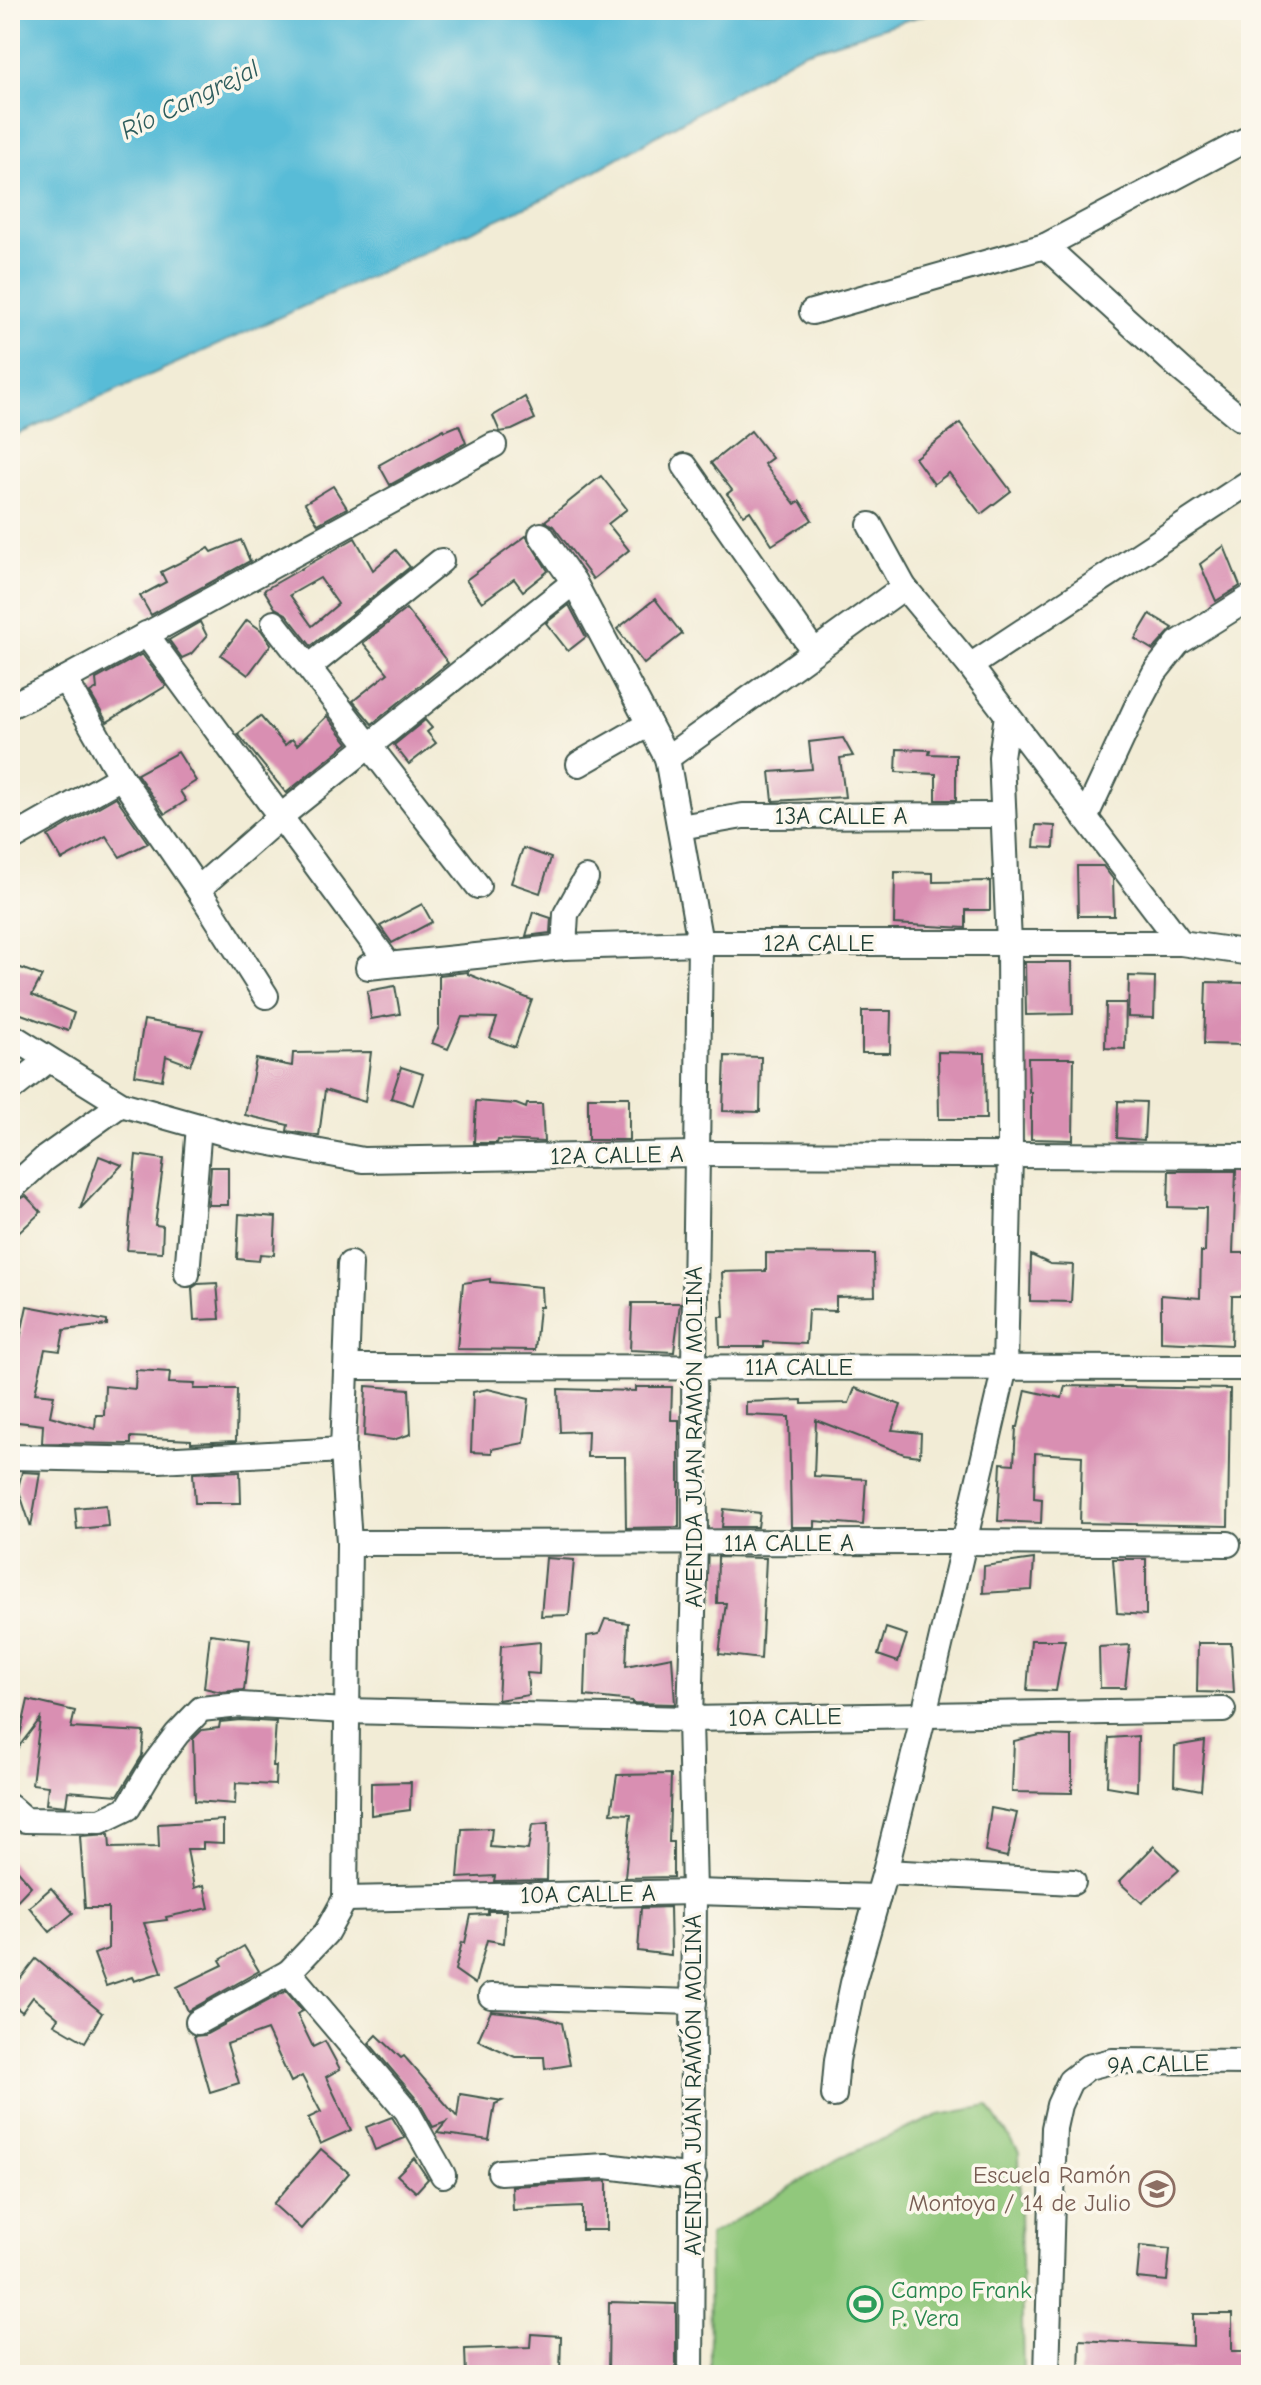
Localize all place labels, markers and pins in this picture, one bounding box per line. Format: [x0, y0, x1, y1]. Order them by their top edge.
place label: Escuela Ramón Montoya / 14 de Julio [908, 2161, 1131, 2217]
school or university icon: Escuela Ramón Montoya / 14 de Julio [1138, 2170, 1176, 2208]
place label: Campo Frank P. Vera [891, 2276, 1032, 2332]
sports icon: Campo Frank P. Vera [846, 2285, 884, 2323]

